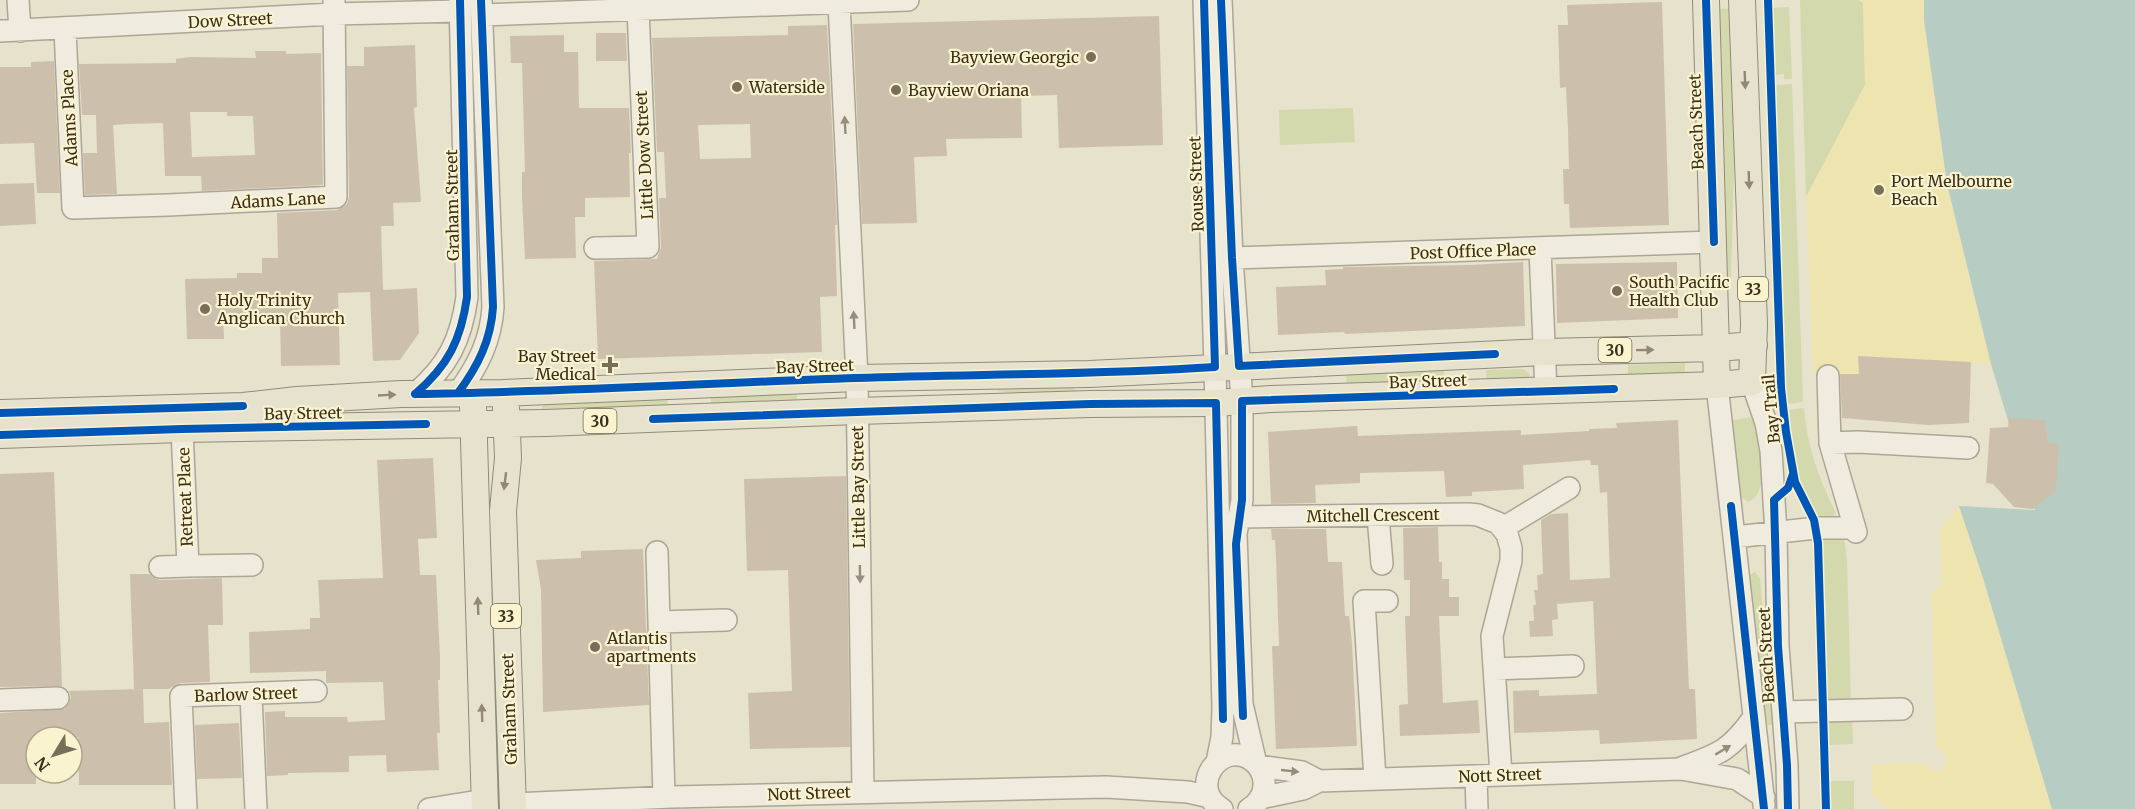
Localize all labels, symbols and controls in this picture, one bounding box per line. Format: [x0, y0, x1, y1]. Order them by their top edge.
street label: Dow Street [187, 8, 274, 32]
place label: Bayview Georgic [950, 47, 1079, 67]
marker: Bayview Georgic [1084, 50, 1098, 64]
street label: Adams Place [56, 69, 82, 168]
one-way arrow [1740, 71, 1750, 90]
street label: Beach Street [1684, 73, 1708, 170]
place label: Waterside [748, 77, 825, 97]
marker: Waterside [730, 80, 744, 94]
place label: Bayview Oriana [908, 80, 1030, 100]
marker: Bayview Oriana [889, 83, 903, 97]
street label: Little Dow Street [631, 89, 657, 220]
one-way arrow [840, 115, 849, 134]
street label: Rouse Street [1184, 135, 1208, 232]
street label: Graham Street [441, 148, 463, 261]
one-way arrow [1744, 170, 1753, 189]
place label: Port Melbourne Beach [1891, 171, 2012, 209]
marker: Port Melbourne Beach [1872, 183, 1886, 197]
street label: Adams Lane [229, 188, 326, 213]
street label: Post Office Place [1409, 239, 1537, 263]
place label: South Pacific Health Club [1629, 272, 1730, 310]
road number: 33 [1738, 277, 1768, 301]
marker: South Pacific Health Club [1610, 284, 1624, 298]
place label: Holy Trinity Anglican Church [216, 290, 346, 328]
marker: Holy Trinity Anglican Church [198, 302, 212, 316]
one-way arrow [849, 310, 858, 329]
road number: 30 [1598, 338, 1632, 362]
one-way arrow [1635, 345, 1654, 355]
place label: Bay Street Medical [518, 346, 597, 384]
street label: Bay Street [776, 355, 855, 377]
marker: Bay Street Medical [601, 356, 619, 374]
street label: Bay Street [1389, 370, 1468, 392]
street label: Bay Trail [1758, 374, 1784, 444]
one-way arrow [377, 390, 396, 399]
street label: Bay Street [264, 402, 343, 424]
road number: 30 [584, 409, 616, 433]
street label: Little Bay Street [847, 425, 869, 549]
street label: Retreat Place [173, 447, 197, 547]
one-way arrow [501, 472, 510, 491]
street label: Mitchell Crescent [1306, 504, 1441, 526]
one-way arrow [855, 565, 865, 584]
one-way arrow [473, 596, 483, 615]
road number: 33 [491, 604, 521, 628]
street label: Beach Street [1753, 606, 1779, 704]
place label: Atlantis apartments [606, 628, 696, 666]
marker: Atlantis apartments [588, 640, 602, 654]
street label: Graham Street [497, 652, 521, 765]
street label: Barlow Street [194, 682, 299, 706]
one-way arrow [477, 704, 487, 723]
north arrow [24, 725, 84, 785]
one-way arrow [1714, 745, 1731, 756]
text: N [30, 753, 54, 775]
street label: Nott Street [1458, 764, 1543, 786]
one-way arrow [1280, 766, 1299, 776]
street label: Nott Street [767, 782, 852, 804]

